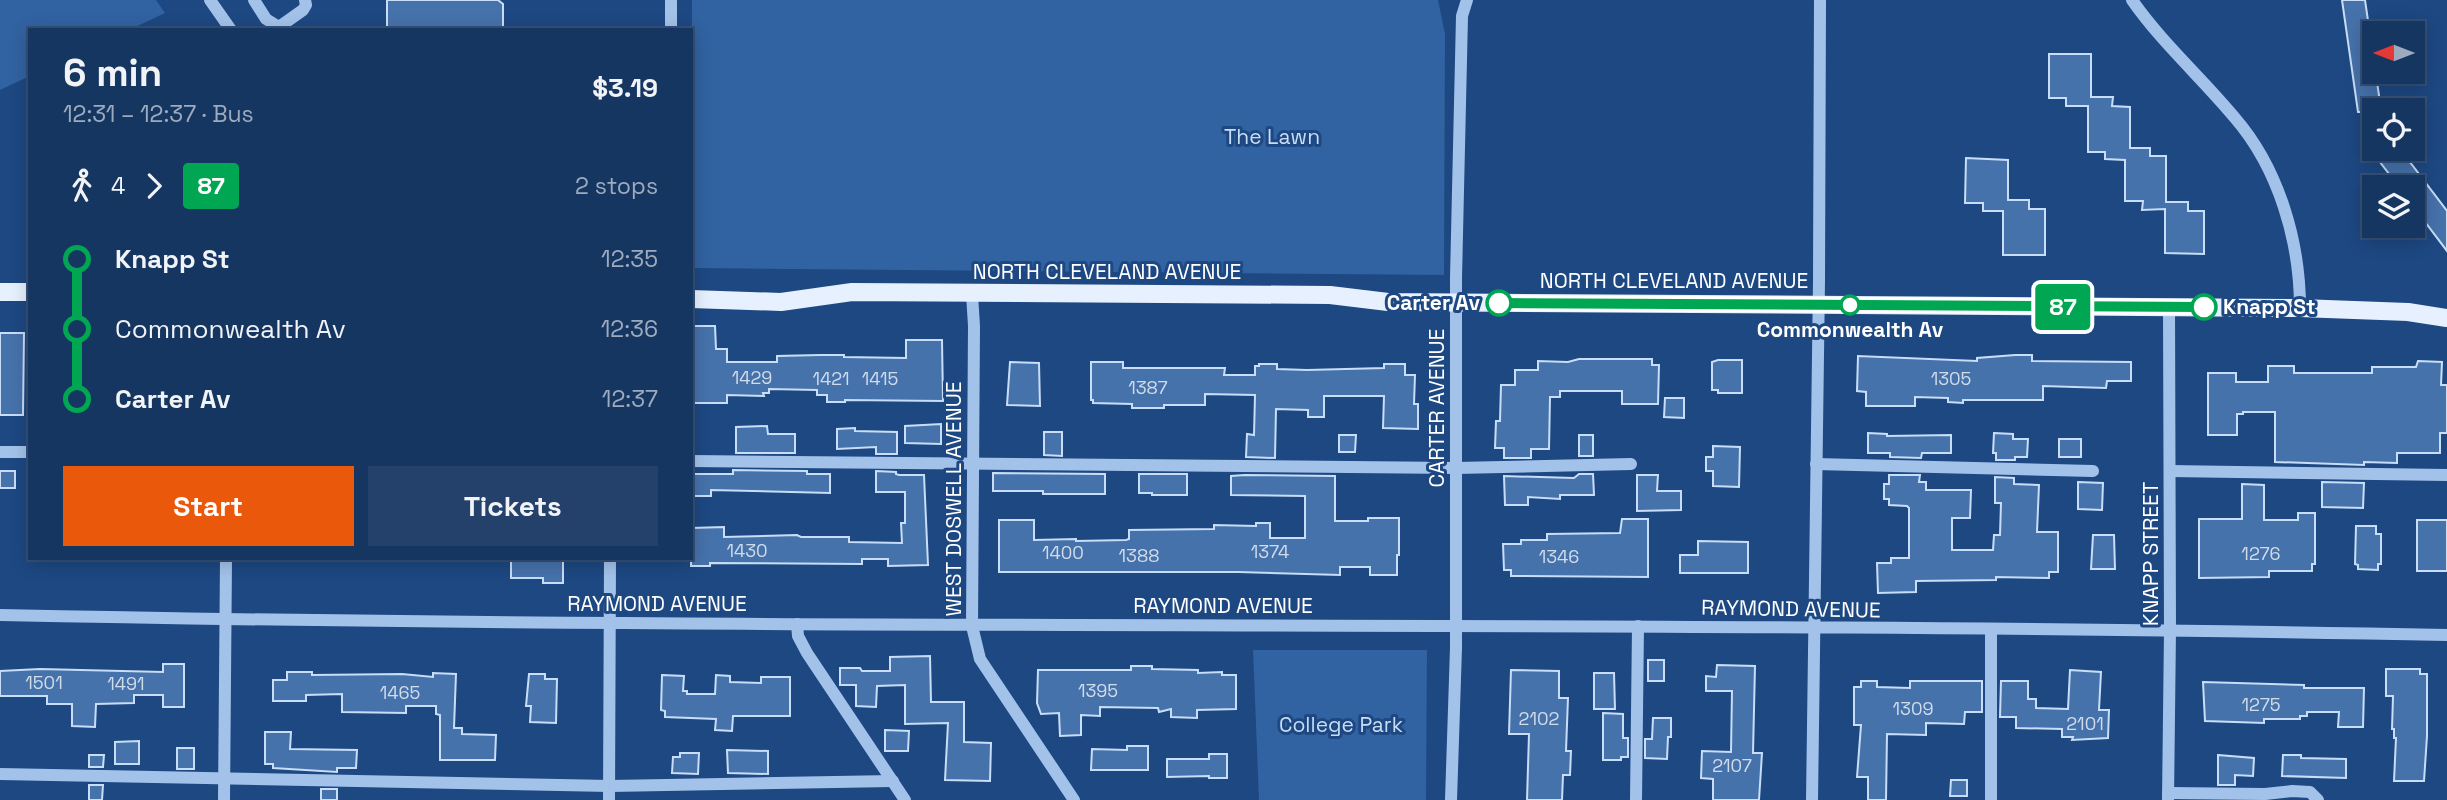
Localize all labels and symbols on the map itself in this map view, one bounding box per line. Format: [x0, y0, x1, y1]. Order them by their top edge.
north arrow [2362, 21, 2426, 84]
park label: The Lawn [1224, 123, 1320, 150]
street label: NORTH CLEVELAND AVENUE [973, 258, 1241, 285]
street label: NORTH CLEVELAND AVENUE [1540, 267, 1808, 294]
line badge: 87 [2032, 284, 2094, 330]
place label: Carter Av [1387, 289, 1480, 316]
marker: Carter Av [1486, 290, 1512, 316]
place label: Knapp St [2223, 293, 2316, 320]
marker: Knapp St [2191, 294, 2217, 320]
marker: Commonwealth Av [1840, 295, 1860, 315]
place label: Commonwealth Av [1757, 316, 1944, 343]
street label: CARTER AVENUE [1423, 329, 1450, 487]
house number: 1429 [732, 366, 772, 389]
house number: 1421 [812, 367, 850, 390]
house number: 1415 [862, 367, 898, 390]
house number: 1305 [1931, 367, 1971, 390]
house number: 1387 [1128, 376, 1168, 399]
street label: WEST DOSWELL AVENUE [940, 382, 967, 616]
street label: KNAPP STREET [2137, 482, 2164, 626]
house number: 1430 [726, 539, 768, 562]
house number: 1374 [1251, 540, 1289, 563]
house number: 1400 [1042, 541, 1084, 564]
house number: 1276 [2241, 542, 2281, 565]
house number: 1388 [1119, 544, 1159, 567]
house number: 1346 [1539, 545, 1579, 568]
street label: RAYMOND AVENUE [567, 590, 747, 617]
street label: RAYMOND AVENUE [1133, 592, 1313, 619]
street label: RAYMOND AVENUE [1701, 593, 1881, 624]
house number: 1501 [25, 671, 63, 694]
house number: 1491 [107, 672, 145, 695]
house number: 1395 [1078, 679, 1118, 702]
house number: 1465 [380, 681, 420, 704]
house number: 1275 [2241, 693, 2281, 716]
house number: 1309 [1893, 697, 1933, 720]
house number: 2102 [1519, 707, 1559, 730]
park label: College Park [1279, 711, 1403, 738]
house number: 2101 [2066, 712, 2104, 735]
house number: 2107 [1712, 754, 1752, 777]

